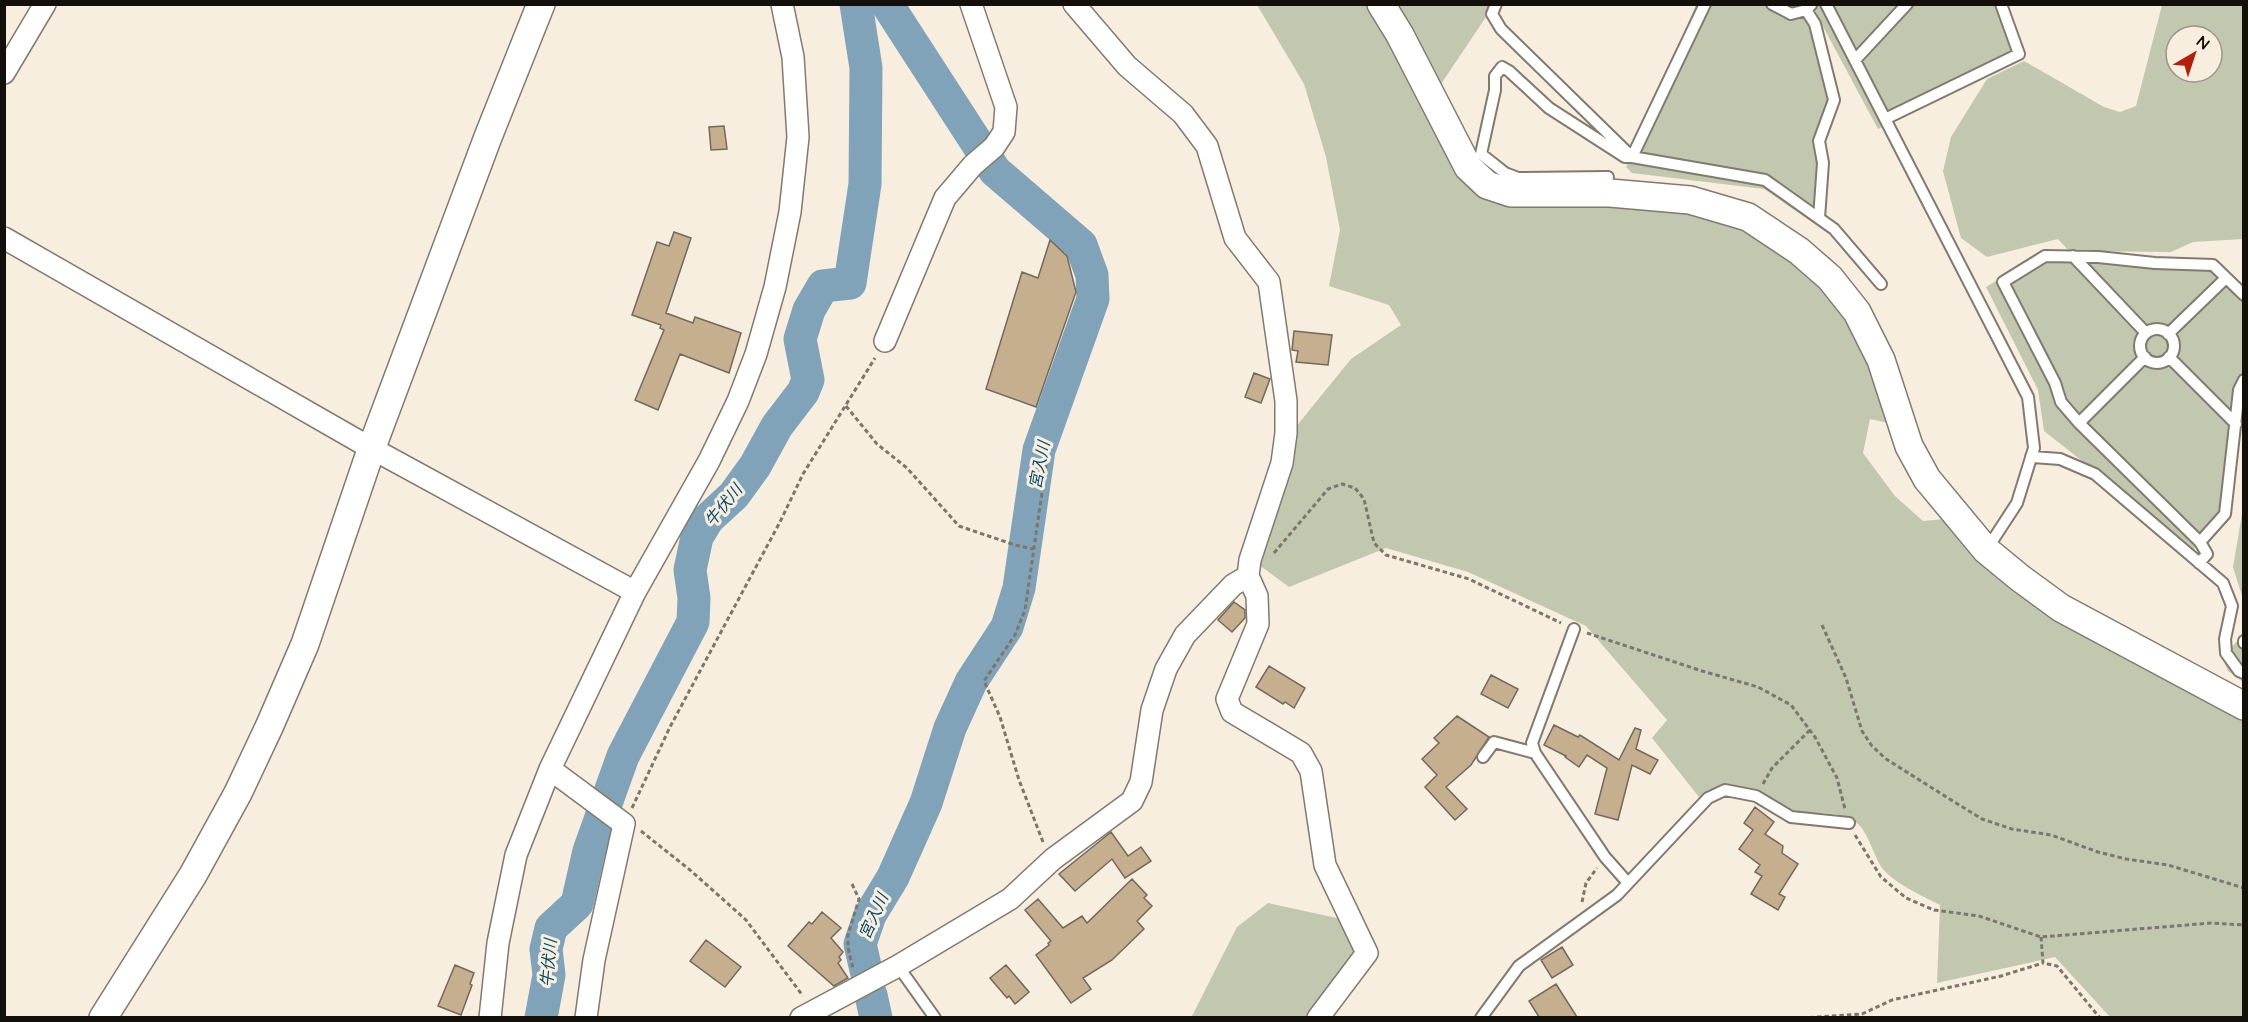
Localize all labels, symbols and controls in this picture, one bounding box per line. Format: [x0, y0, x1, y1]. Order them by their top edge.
north arrow [2164, 24, 2224, 84]
text: N [2193, 31, 2214, 54]
water label: 宮入川 [1025, 438, 1054, 490]
water label: 牛伏川 [700, 479, 747, 530]
water label: 宮入川 [854, 888, 893, 942]
water label: 牛伏川 [536, 936, 560, 988]

